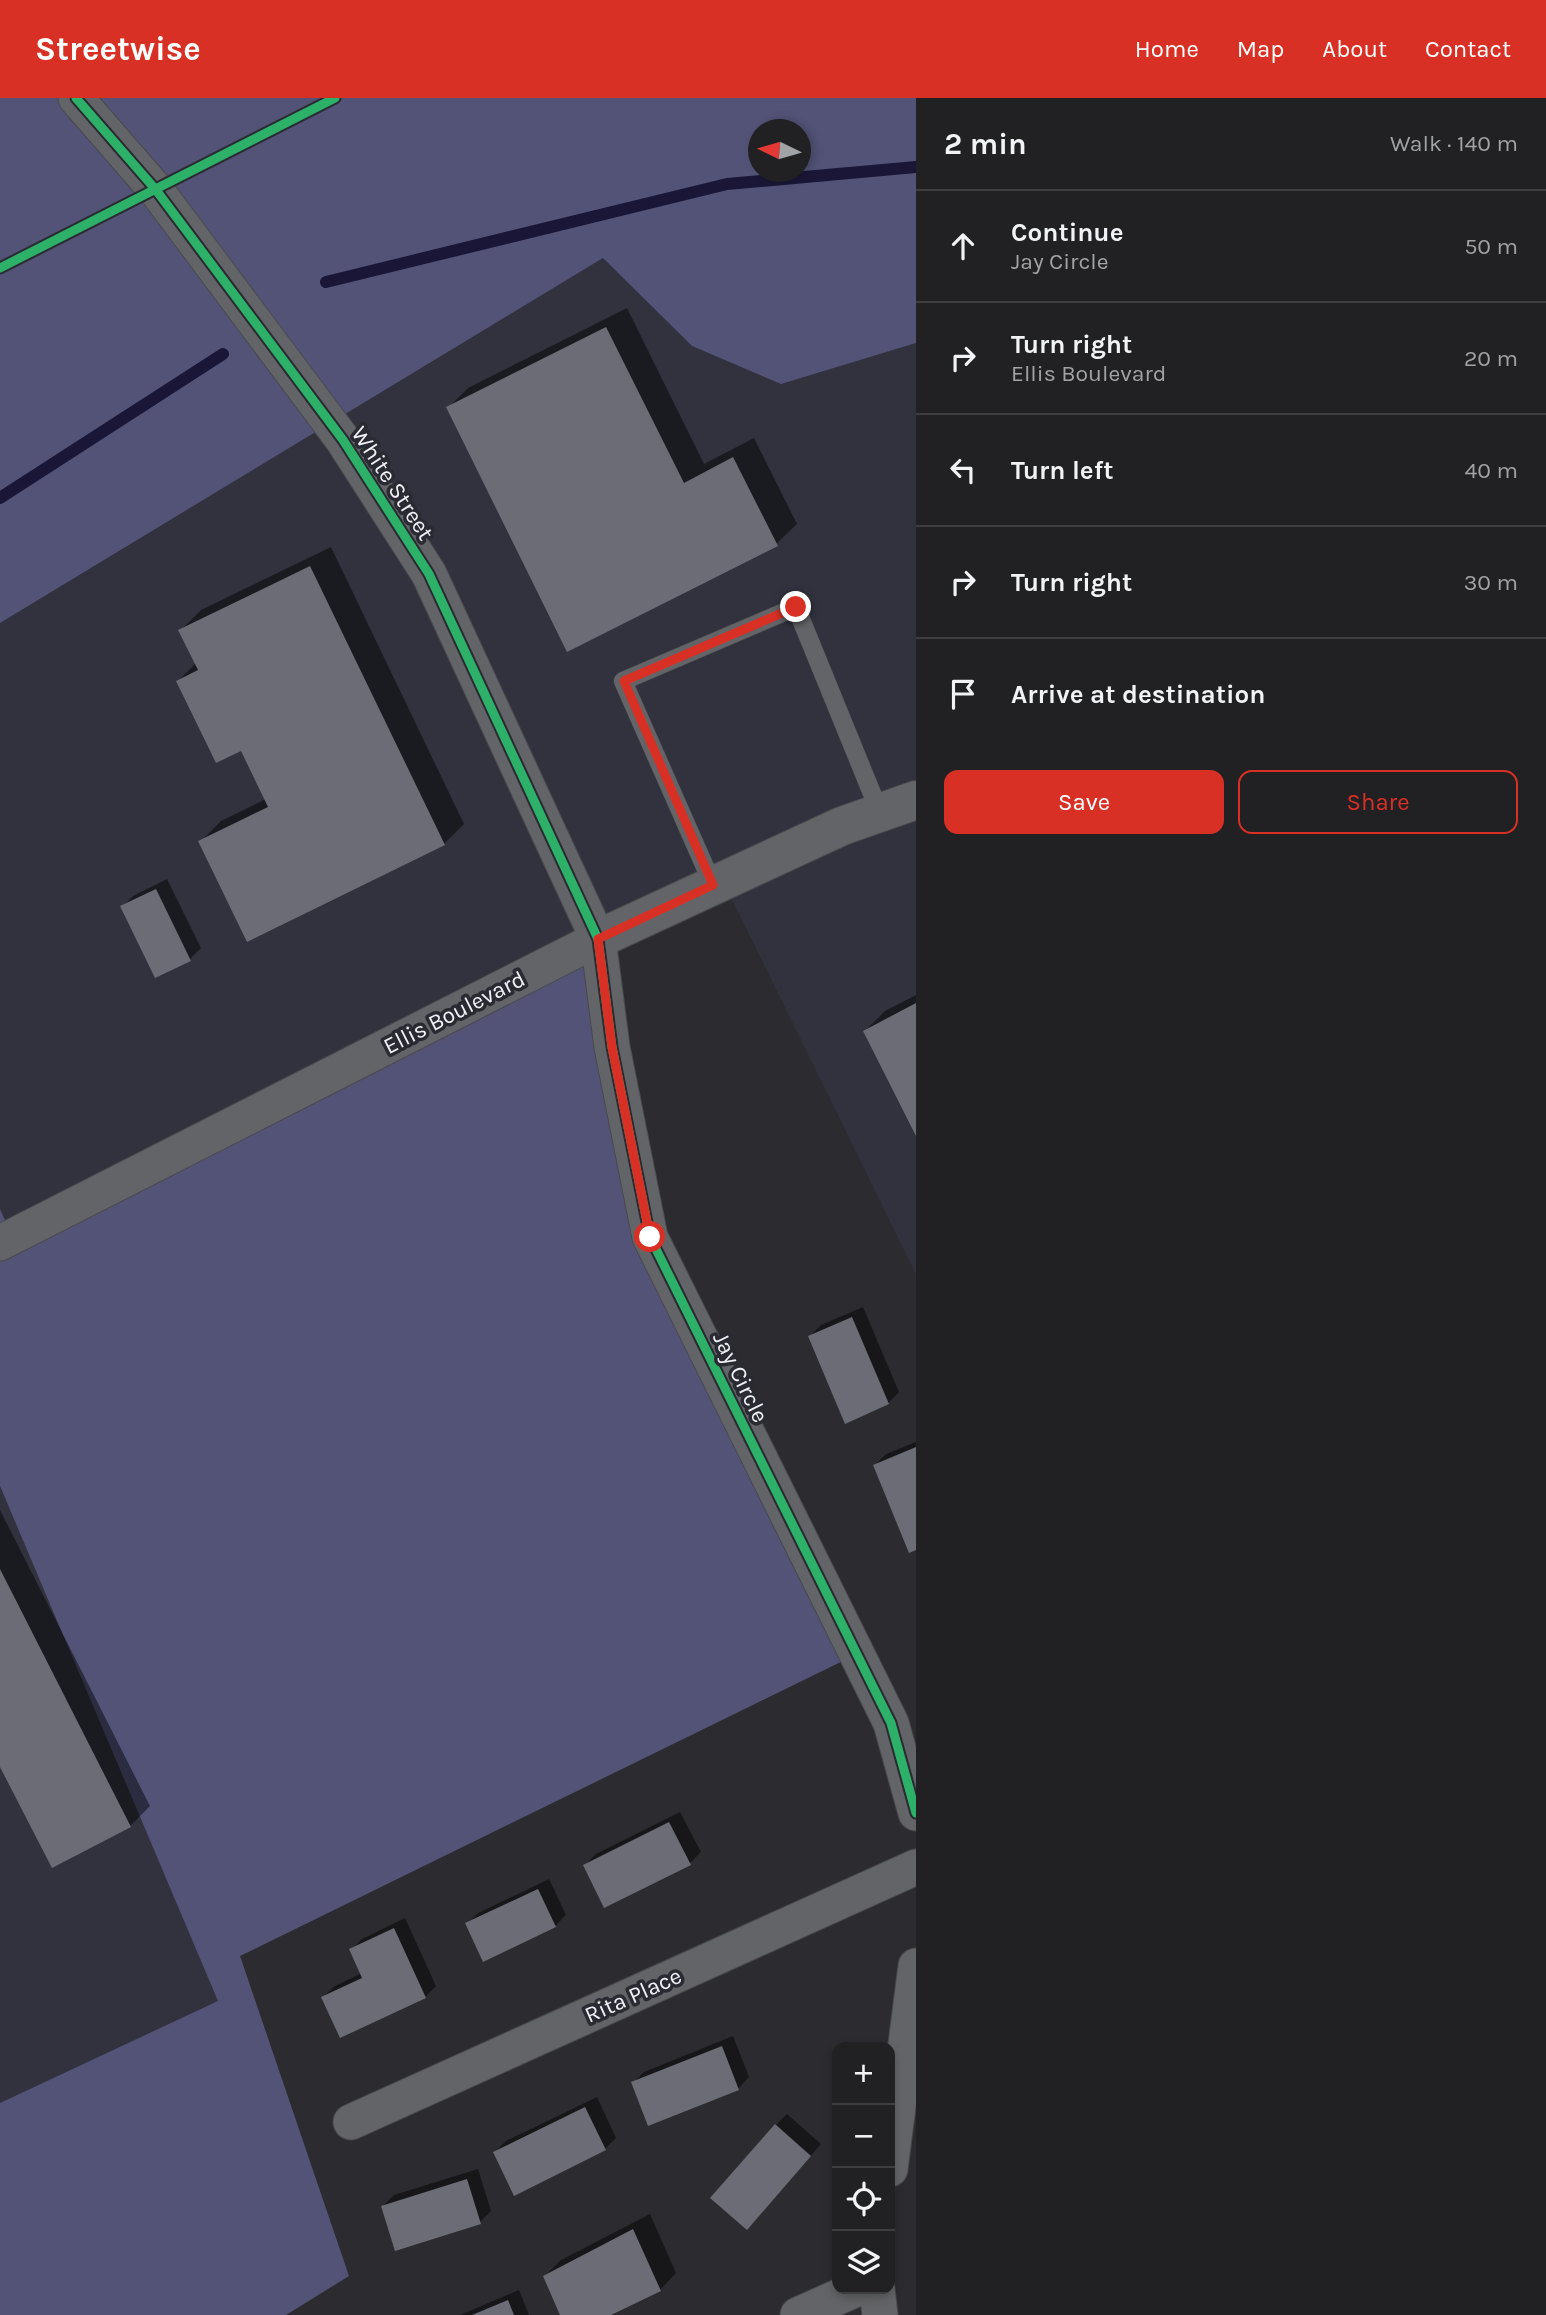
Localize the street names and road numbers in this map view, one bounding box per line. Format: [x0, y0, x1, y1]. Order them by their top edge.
street label: White Street [346, 421, 440, 546]
street label: Ellis Boulevard [379, 965, 530, 1060]
street label: Jay Circle [707, 1327, 774, 1427]
street label: Rita Place [581, 1962, 686, 2029]

